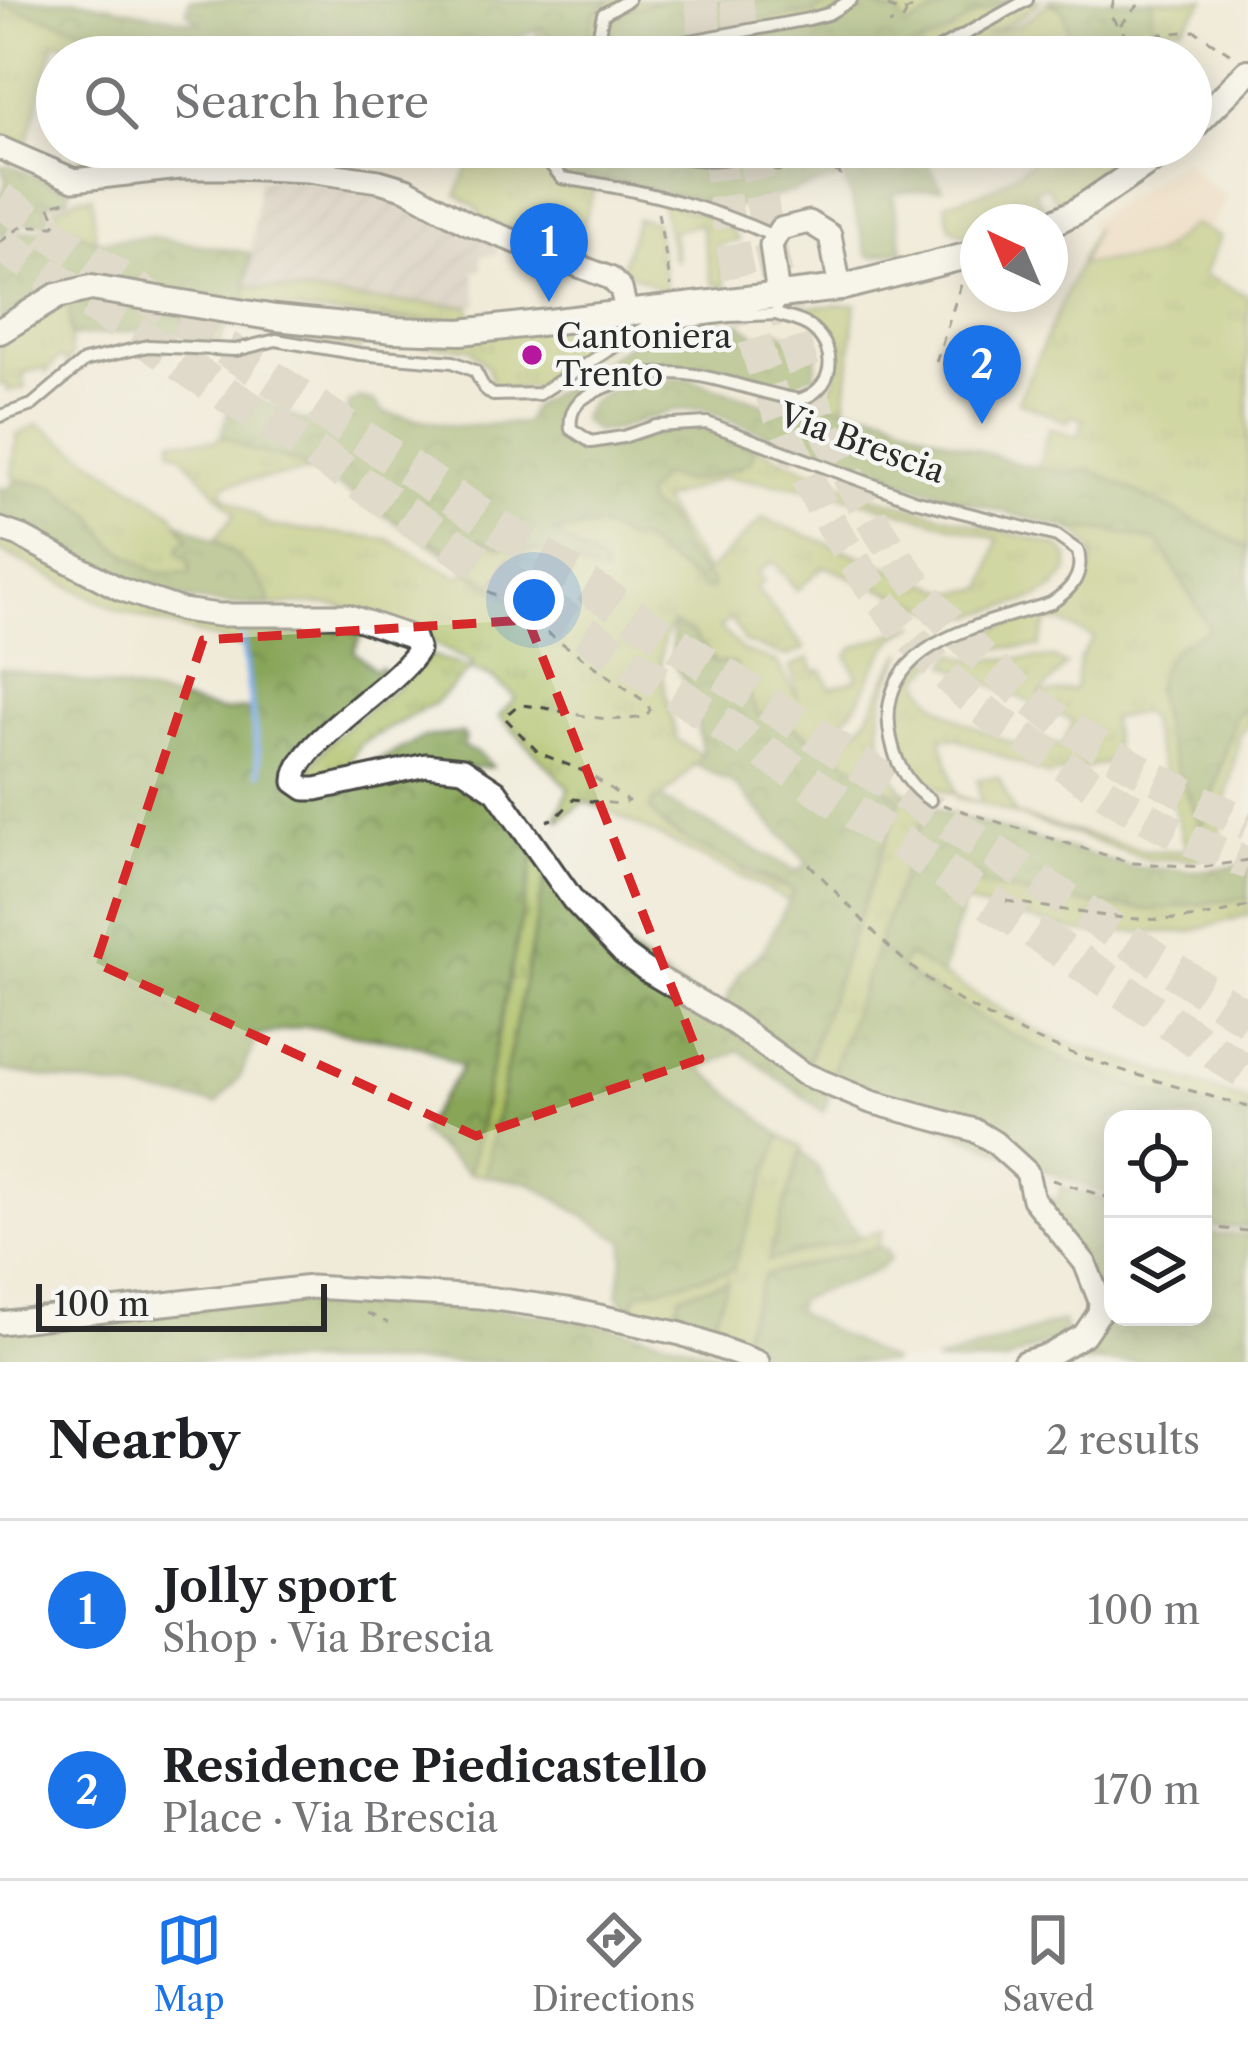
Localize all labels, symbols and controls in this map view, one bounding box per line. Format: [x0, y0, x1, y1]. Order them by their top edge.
search box [36, 36, 1212, 168]
icon: search [78, 69, 144, 135]
text: Search here [174, 74, 429, 130]
pin: 1 [510, 203, 588, 302]
north arrow [960, 204, 1068, 312]
place label: Cantoniera Trento [556, 316, 732, 395]
pin: 2 [943, 325, 1021, 424]
marker: Cantoniera Trento [519, 342, 545, 368]
street label: Via Brescia [772, 394, 951, 492]
your location [504, 570, 564, 630]
map controls [1104, 1110, 1212, 1326]
button: locate [1104, 1110, 1212, 1218]
button: layers [1104, 1218, 1212, 1326]
scale bar [36, 1278, 327, 1331]
text: 100 m [54, 1284, 149, 1325]
text: Nearby [48, 1409, 240, 1471]
text: 2 results [1046, 1416, 1200, 1464]
text: Jolly sport [162, 1558, 397, 1614]
text: 1 [78, 1586, 96, 1634]
text: 100 m [1087, 1586, 1200, 1634]
text: Shop · Via Brescia [162, 1614, 493, 1662]
text: Residence Piedicastello [162, 1738, 707, 1794]
text: 2 [75, 1766, 99, 1814]
text: 170 m [1093, 1766, 1200, 1814]
text: Place · Via Brescia [162, 1794, 498, 1842]
tab: Map [154, 1907, 225, 2020]
tab: Directions [532, 1907, 695, 2020]
tab: Saved [1003, 1907, 1094, 2020]

